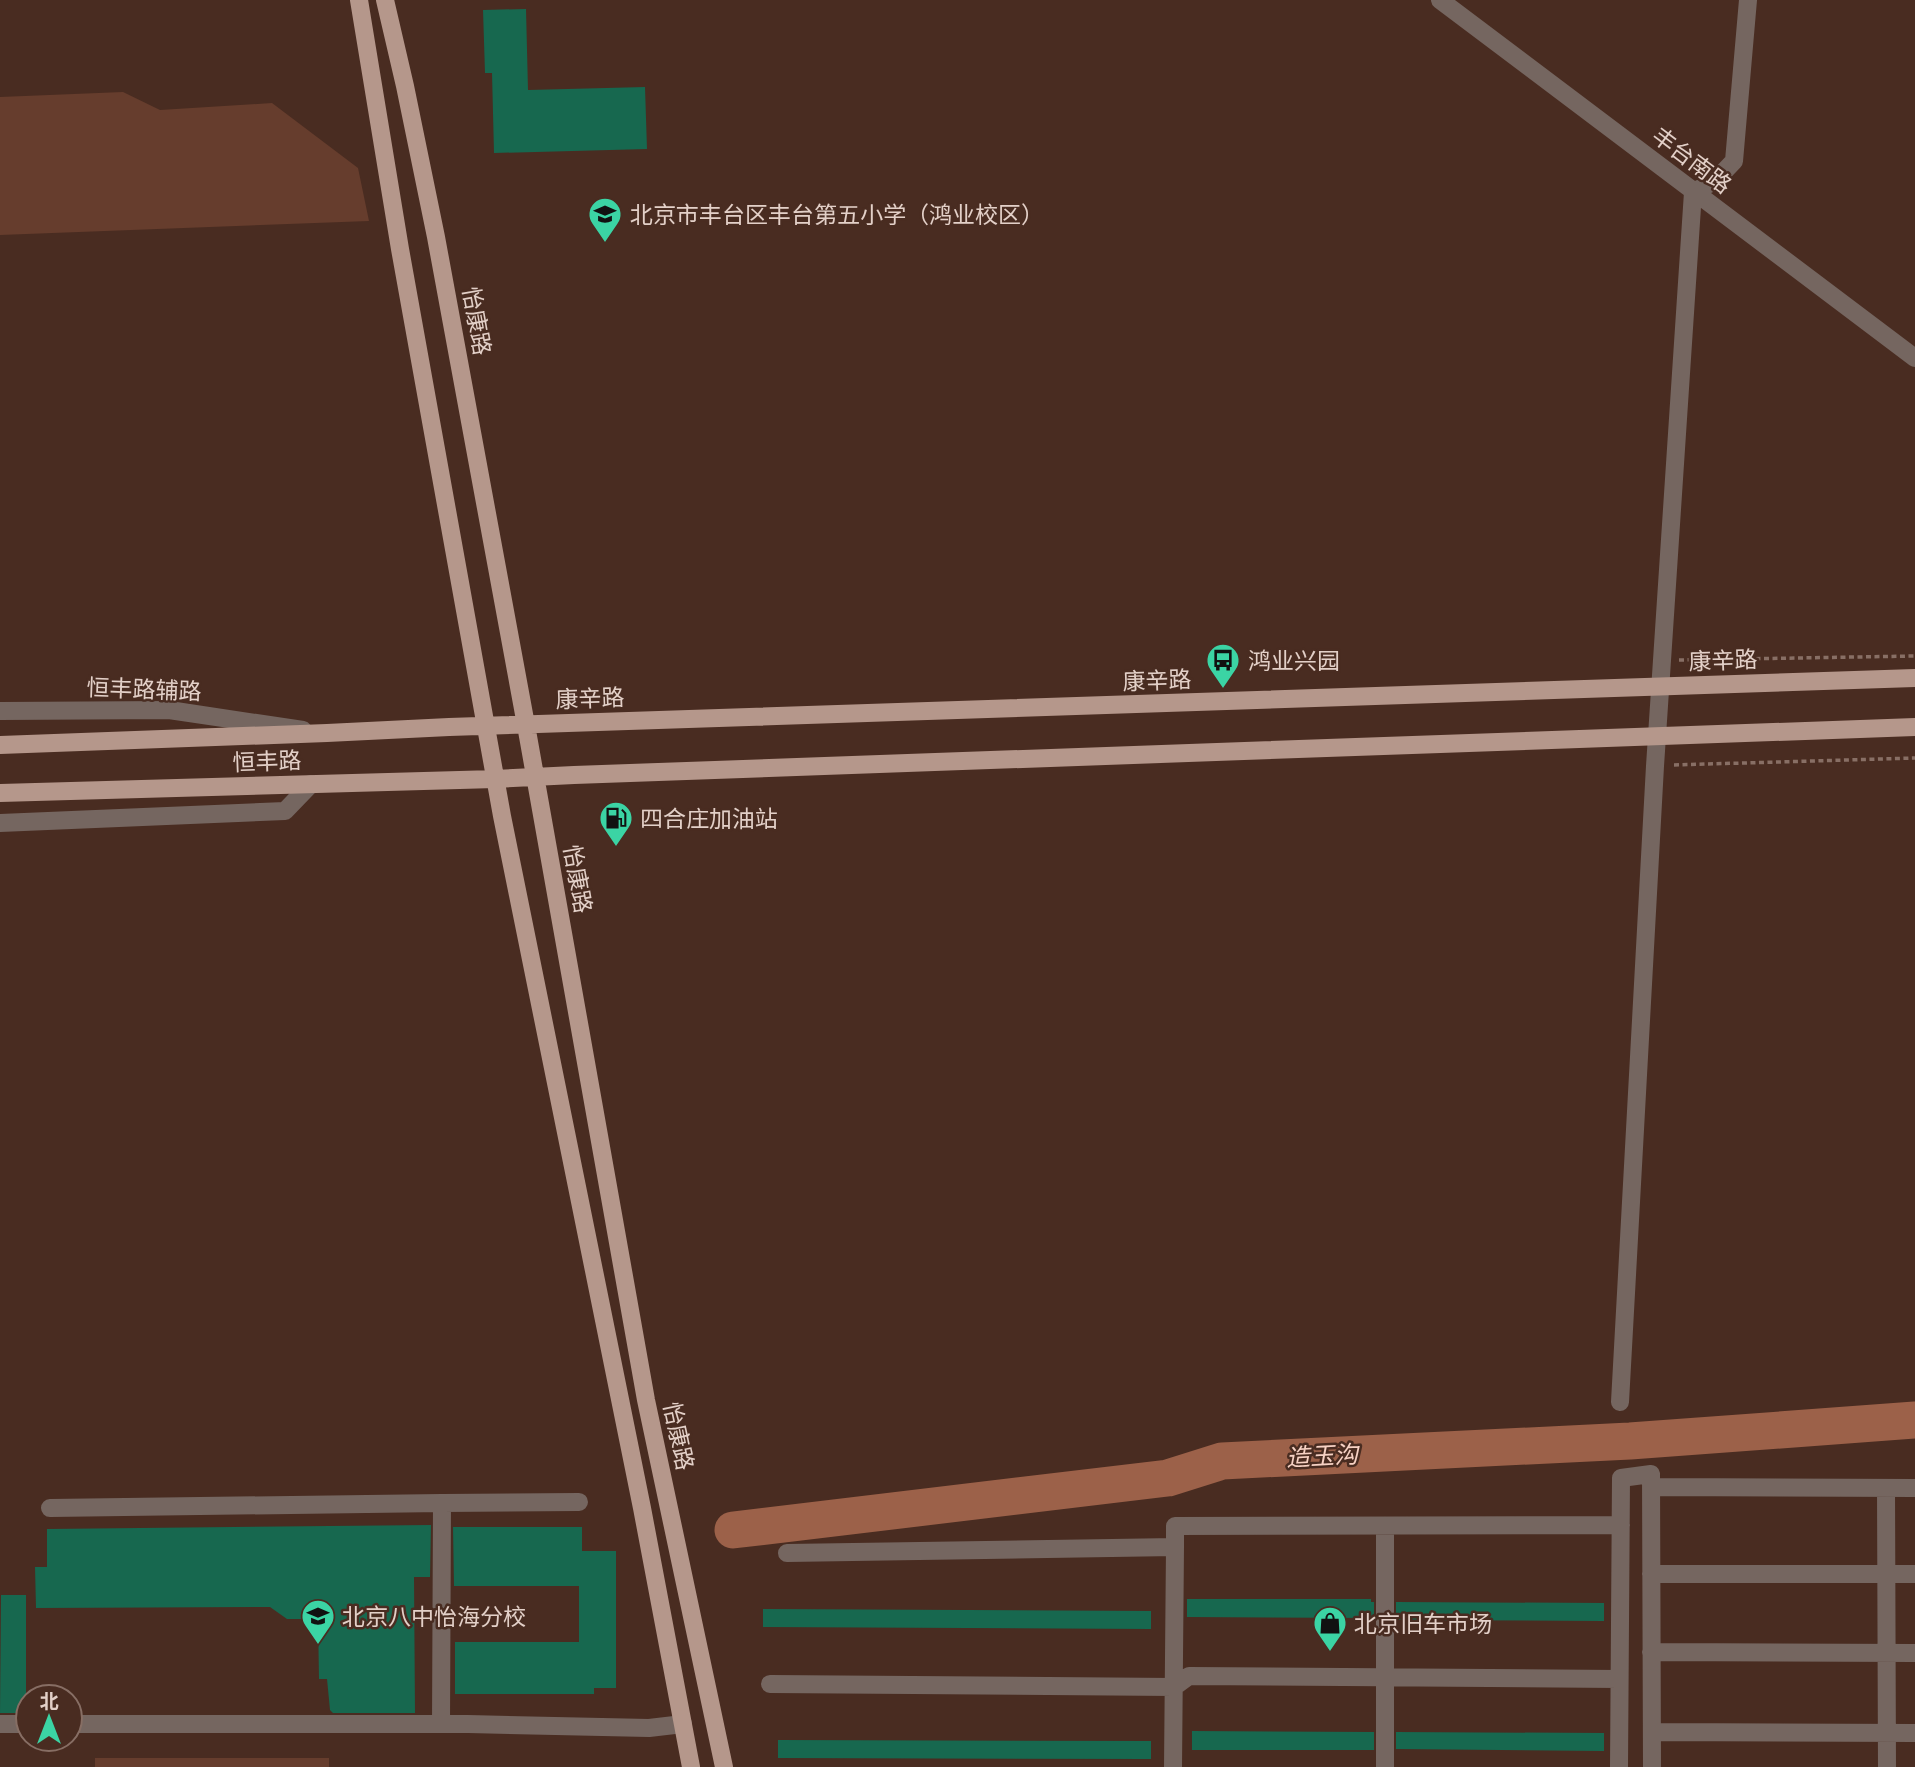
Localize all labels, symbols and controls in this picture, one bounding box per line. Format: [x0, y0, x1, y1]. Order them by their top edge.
street label: 丰台南路 [1647, 122, 1737, 198]
school or university icon: 北京市丰台区丰台第五小学（鸿业校区） [586, 195, 624, 244]
place label: 北京市丰台区丰台第五小学（鸿业校区） [630, 201, 1044, 228]
street label: 怡康路 [458, 285, 496, 357]
bus stop icon: 鸿业兴园 [1204, 641, 1242, 690]
street label: 康辛路 [1688, 645, 1758, 675]
place label: 鸿业兴园 [1248, 647, 1340, 674]
street label: 康辛路 [1122, 665, 1192, 695]
street label: 恒丰路辅路 [86, 674, 202, 704]
street label: 康辛路 [555, 683, 625, 713]
street label: 恒丰路 [232, 746, 302, 776]
fuel station icon: 四合庄加油站 [597, 799, 635, 848]
place label: 四合庄加油站 [640, 805, 778, 832]
street label: 怡康路 [559, 843, 597, 915]
street label: 怡康路 [659, 1399, 699, 1473]
water label: 造玉沟 [1285, 1439, 1362, 1472]
school or university icon: 北京八中怡海分校 [299, 1597, 337, 1646]
place label: 北京八中怡海分校 [342, 1603, 526, 1630]
shop icon: 北京旧车市场 [1311, 1604, 1349, 1653]
place label: 北京旧车市场 [1354, 1610, 1492, 1637]
north arrow [14, 1683, 84, 1753]
text: 北 [39, 1690, 59, 1712]

